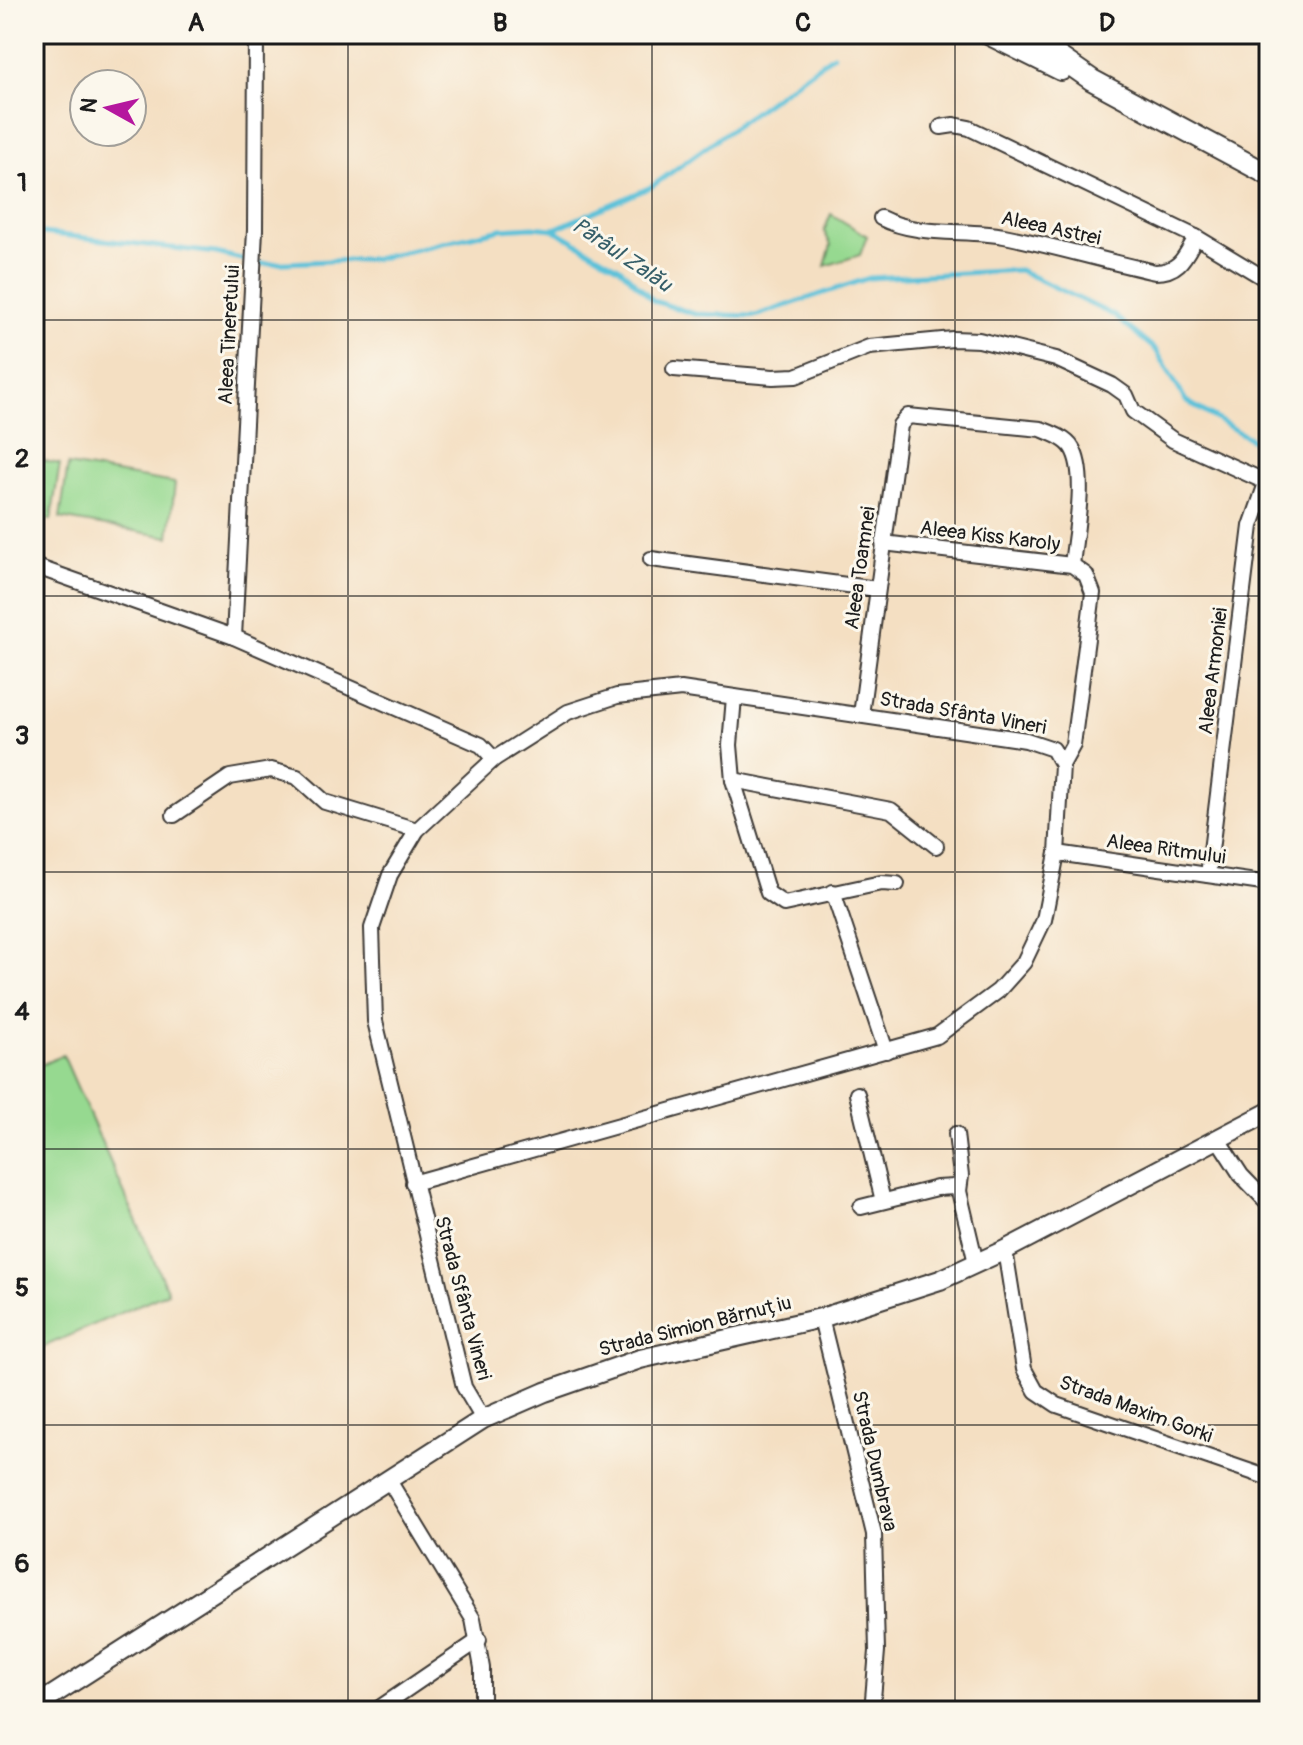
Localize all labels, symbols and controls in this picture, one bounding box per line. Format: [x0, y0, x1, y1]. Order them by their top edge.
text: A [188, 7, 205, 39]
text: B [493, 7, 507, 39]
text: C [795, 7, 811, 39]
text: D [1099, 7, 1115, 39]
north arrow [68, 68, 148, 148]
text: N [74, 96, 104, 115]
text: 1 [17, 167, 27, 199]
street label: Aleea Astrei [999, 205, 1103, 251]
water label: Pârâul Zalău [567, 211, 679, 300]
street label: Aleea Tineretului [213, 265, 245, 405]
text: 2 [15, 443, 29, 475]
street label: Aleea Toamnei [839, 505, 881, 631]
street label: Aleea Kiss Karoly [918, 515, 1062, 557]
street label: Aleea Armoniei [1193, 606, 1233, 736]
street label: Strada Sfânta Vineri [878, 686, 1048, 740]
text: 3 [15, 720, 29, 752]
street label: Aleea Ritmului [1105, 828, 1227, 870]
text: 4 [14, 996, 30, 1028]
street label: Strada Sfânta Vineri [429, 1213, 497, 1383]
text: 5 [15, 1272, 29, 1304]
street label: Strada Simion Bărnuțiu [596, 1290, 794, 1362]
street label: Strada Maxim Gorki [1056, 1370, 1216, 1448]
street label: Strada Dumbrava [847, 1388, 903, 1534]
text: 6 [14, 1548, 30, 1580]

